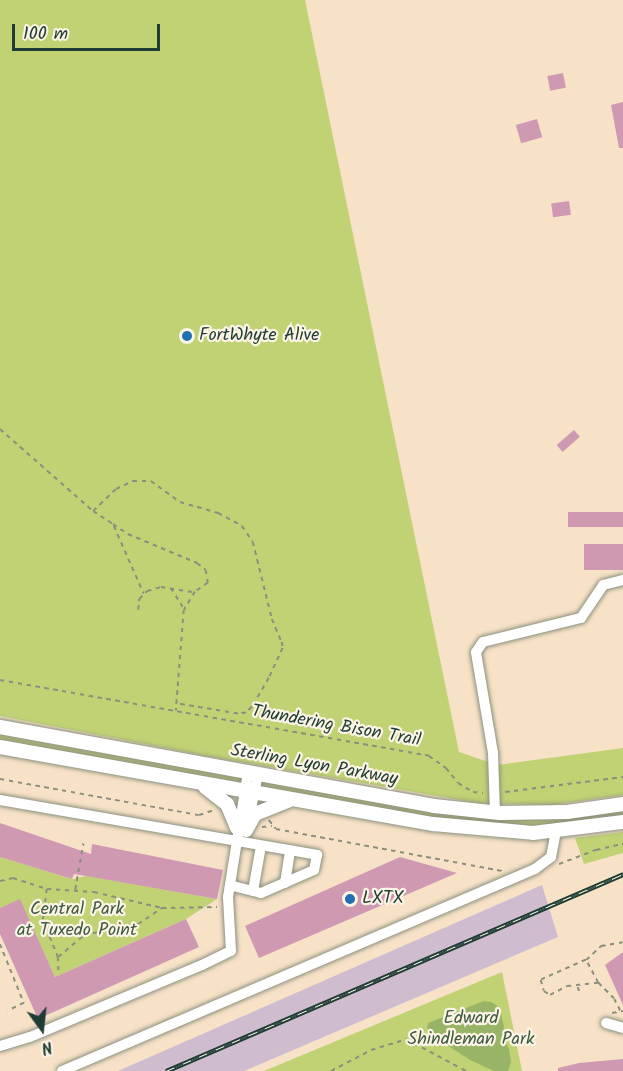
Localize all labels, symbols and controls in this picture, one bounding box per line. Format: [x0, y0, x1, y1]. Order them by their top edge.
scale bar [15, 12, 164, 50]
text: 100 m [23, 20, 68, 49]
place label: FortWhyte Alive [199, 325, 319, 347]
marker: FortWhyte Alive [180, 329, 194, 343]
street label: Thundering Bison Trail [250, 701, 422, 753]
street label: Sterling Lyon Parkway [229, 741, 399, 791]
place label: LXTX [362, 888, 404, 910]
marker: LXTX [343, 892, 357, 906]
park label: Central Park at Tuxedo Point [17, 900, 137, 942]
north arrow [12, 999, 72, 1059]
park label: Edward Shindleman Park [408, 1009, 534, 1052]
text: N [39, 1033, 55, 1060]

